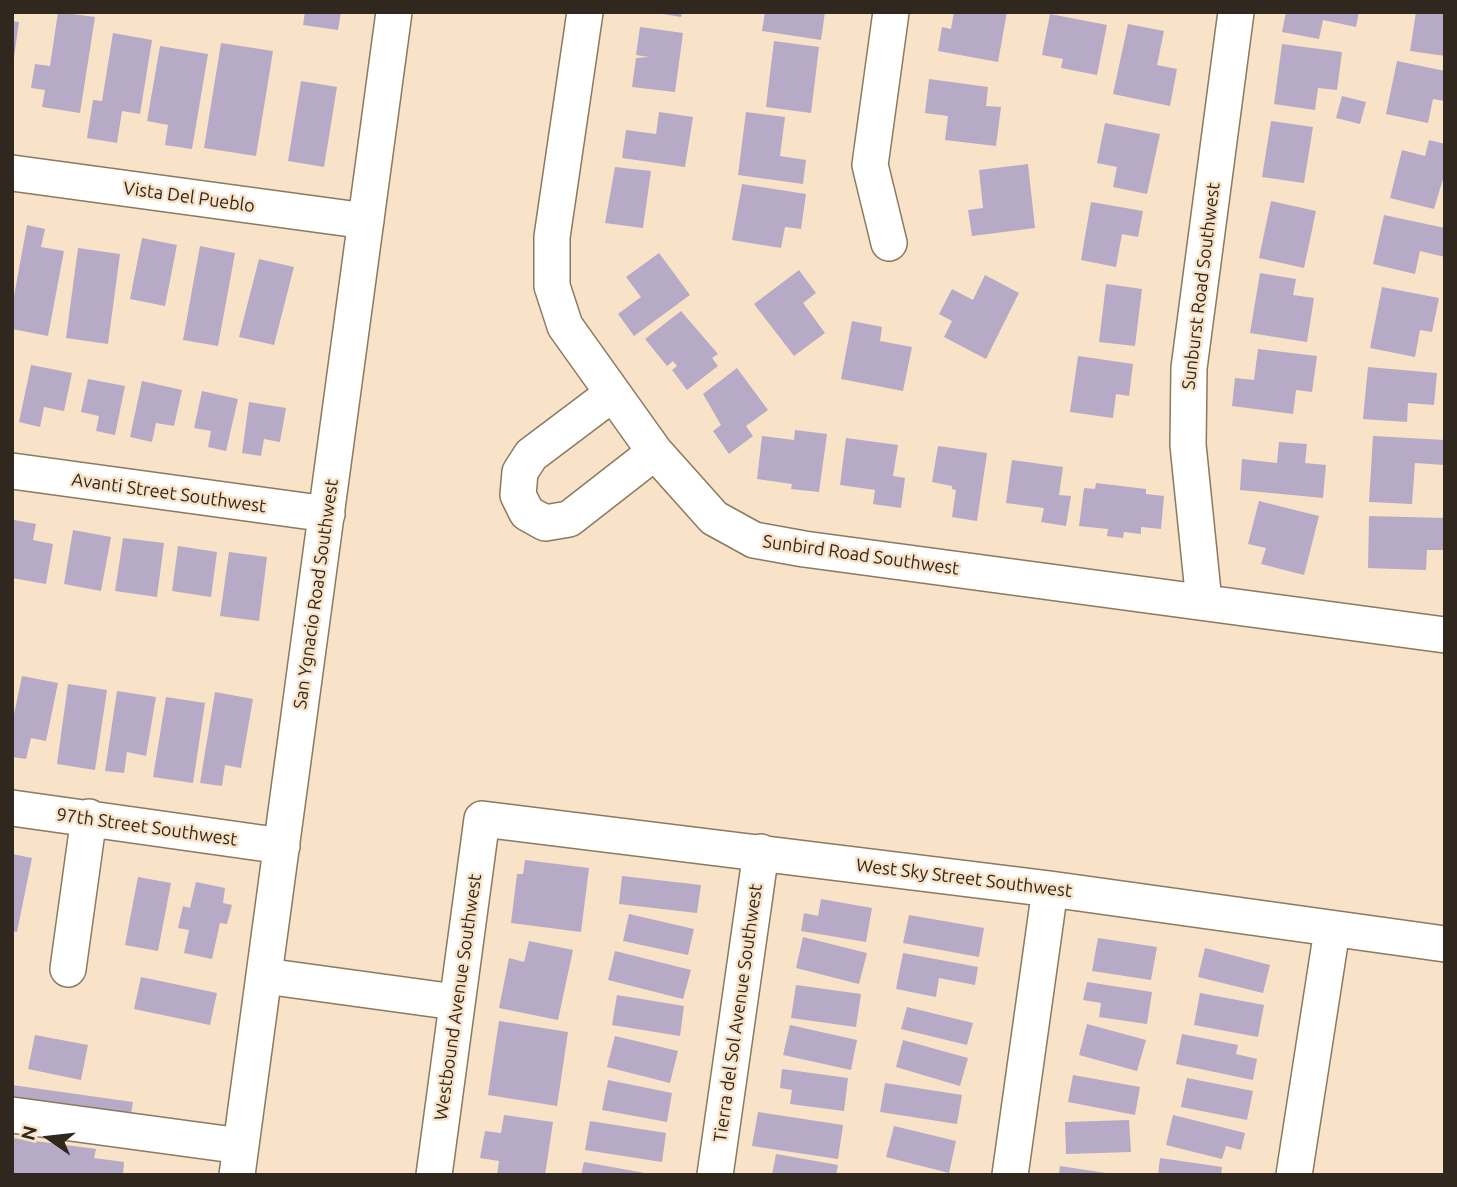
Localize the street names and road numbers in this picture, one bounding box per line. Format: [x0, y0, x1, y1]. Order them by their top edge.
street label: Vista Del Pueblo [122, 177, 256, 217]
street label: Sunburst Road Southwest [1178, 181, 1224, 391]
street label: Avanti Street Southwest [70, 469, 268, 517]
street label: San Ygnacio Road Southwest [289, 478, 343, 710]
street label: Sunbird Road Southwest [761, 531, 961, 579]
street label: 97th Street Southwest [55, 804, 239, 850]
street label: West Sky Street Southwest [855, 854, 1073, 902]
street label: Westbound Avenue Southwest [430, 872, 486, 1122]
street label: Tierra del Sol Avenue Southwest [709, 882, 767, 1144]

